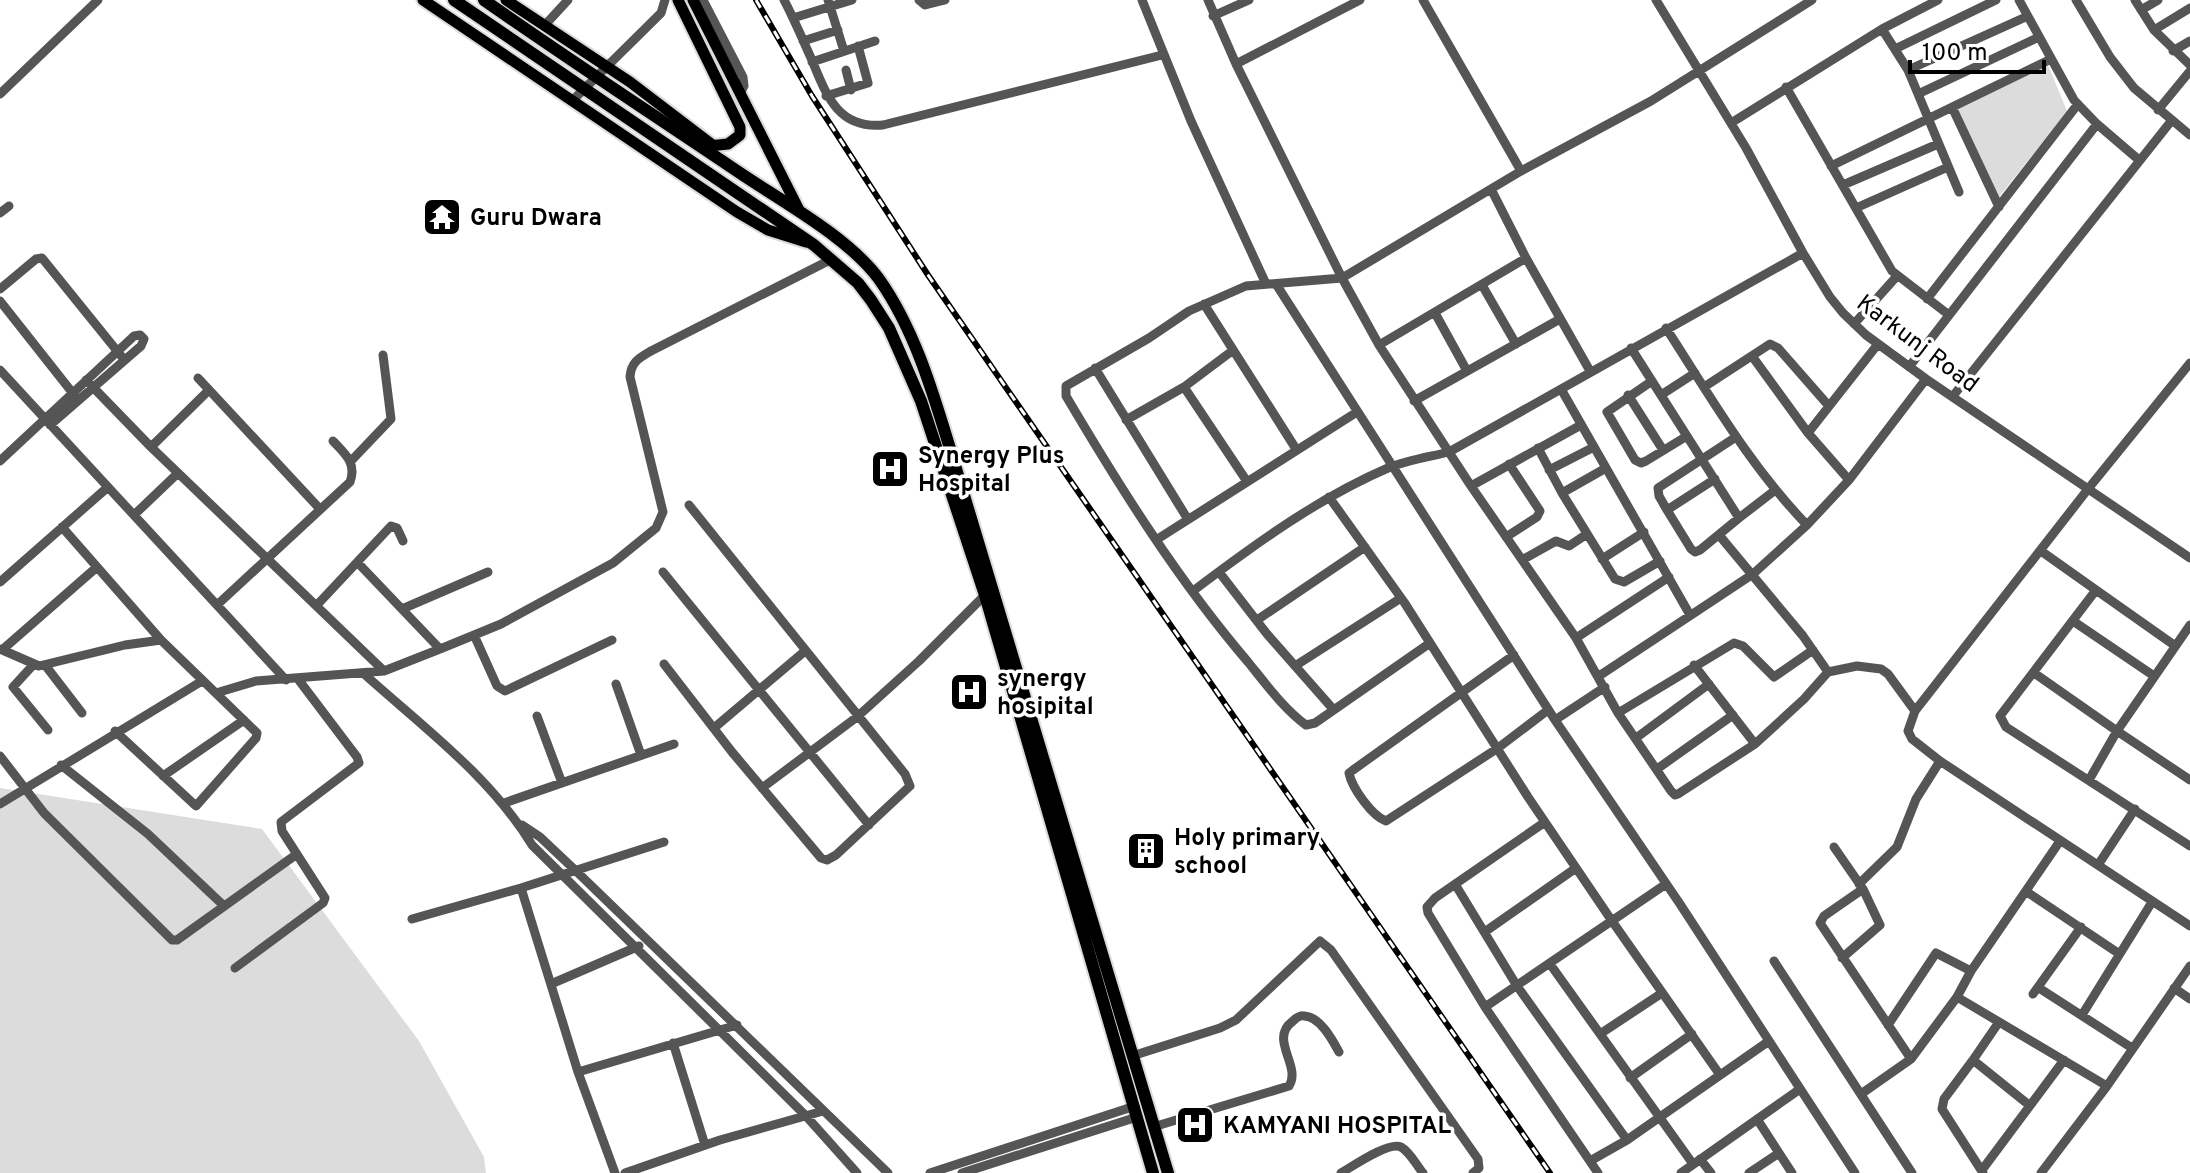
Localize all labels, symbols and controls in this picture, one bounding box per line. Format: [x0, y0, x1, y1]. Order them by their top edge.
scale bar [1910, 24, 2044, 74]
text: 100 m [1922, 39, 1988, 69]
temple icon: Guru Dwara [421, 196, 463, 238]
place label: Guru Dwara [470, 204, 602, 234]
street label: Karkunj Road [1850, 289, 1984, 400]
place label: Synergy Plus Hospital [918, 442, 1065, 500]
hospital icon: Synergy Plus Hospital [869, 448, 911, 490]
place label: synergy hosipital [997, 665, 1094, 723]
hospital icon: synergy hosipital [948, 671, 990, 713]
place label: Holy primary school [1174, 824, 1320, 882]
building icon: Holy primary school [1125, 830, 1167, 872]
hospital icon: KAMYANI HOSPITAL [1174, 1104, 1216, 1146]
place label: KAMYANI HOSPITAL [1223, 1112, 1451, 1142]

